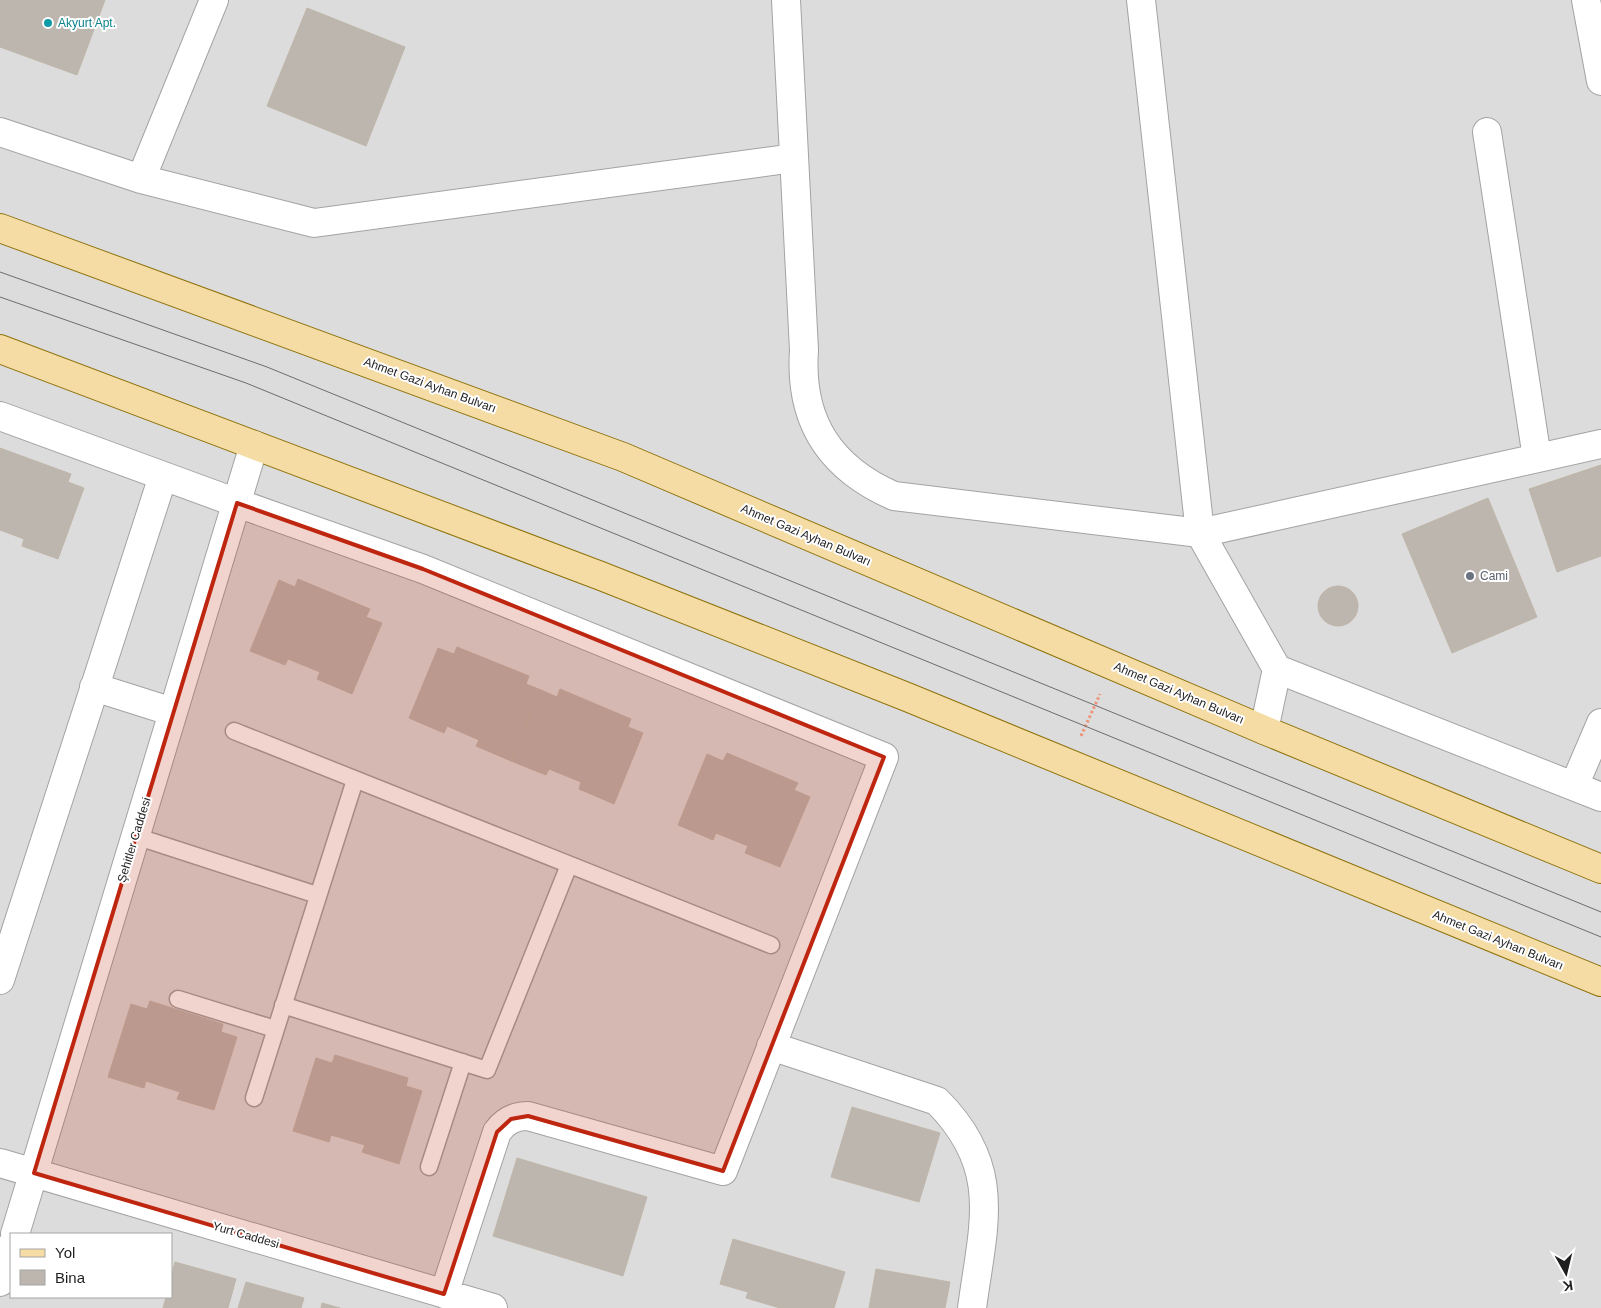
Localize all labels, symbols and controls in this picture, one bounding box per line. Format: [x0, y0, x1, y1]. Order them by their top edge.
place label: Akyurt Apt. [58, 16, 116, 30]
marker: Akyurt Apt. [42, 17, 54, 29]
street label: Ahmet Gazi Ayhan Bulvarı [362, 355, 498, 415]
street label: Ahmet Gazi Ayhan Bulvarı [739, 501, 873, 569]
place label: Cami [1480, 569, 1508, 583]
marker: Cami [1464, 570, 1476, 582]
street label: Ahmet Gazi Ayhan Bulvarı [1112, 659, 1246, 727]
street label: Şehitler Caddesi [114, 796, 154, 884]
street label: Ahmet Gazi Ayhan Bulvarı [1431, 907, 1565, 973]
street label: Yurt Caddesi [211, 1219, 281, 1251]
legend [10, 1233, 172, 1298]
text: Yol [55, 1244, 75, 1261]
north arrow [1541, 1248, 1591, 1298]
text: Bina [55, 1269, 86, 1286]
text: K [1562, 1277, 1574, 1295]

